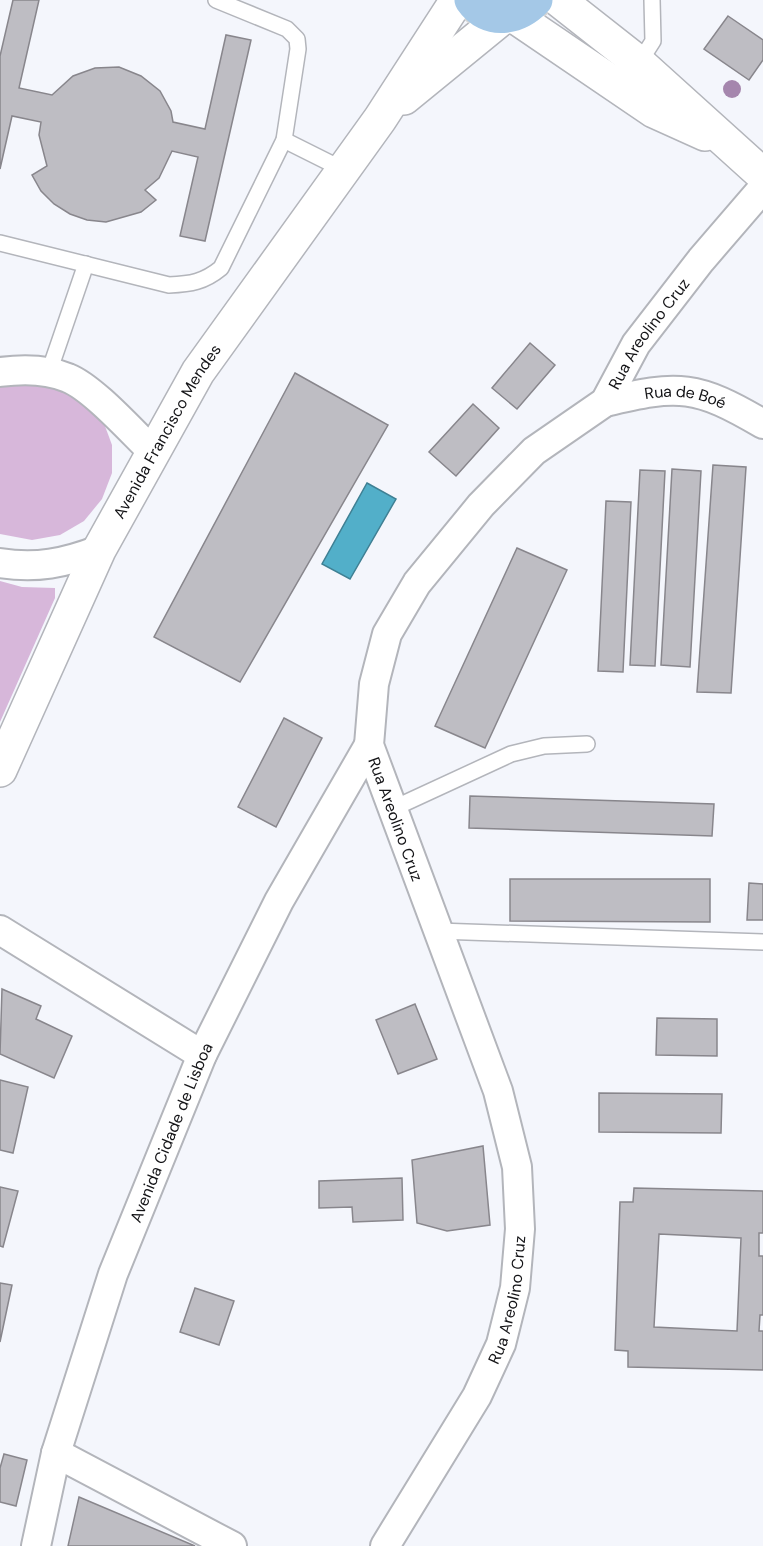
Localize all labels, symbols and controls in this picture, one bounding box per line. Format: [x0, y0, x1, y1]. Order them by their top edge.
street label: Rua Areolino Cruz [604, 274, 694, 393]
street label: Avenida Francisco Mendes [109, 340, 226, 522]
street label: Rua de Boé [643, 381, 730, 414]
street label: Rua Areolino Cruz [363, 754, 428, 884]
street label: Avenida Cidade de Lisboa [125, 1039, 218, 1226]
street label: Rua Areolino Cruz [483, 1235, 530, 1367]

